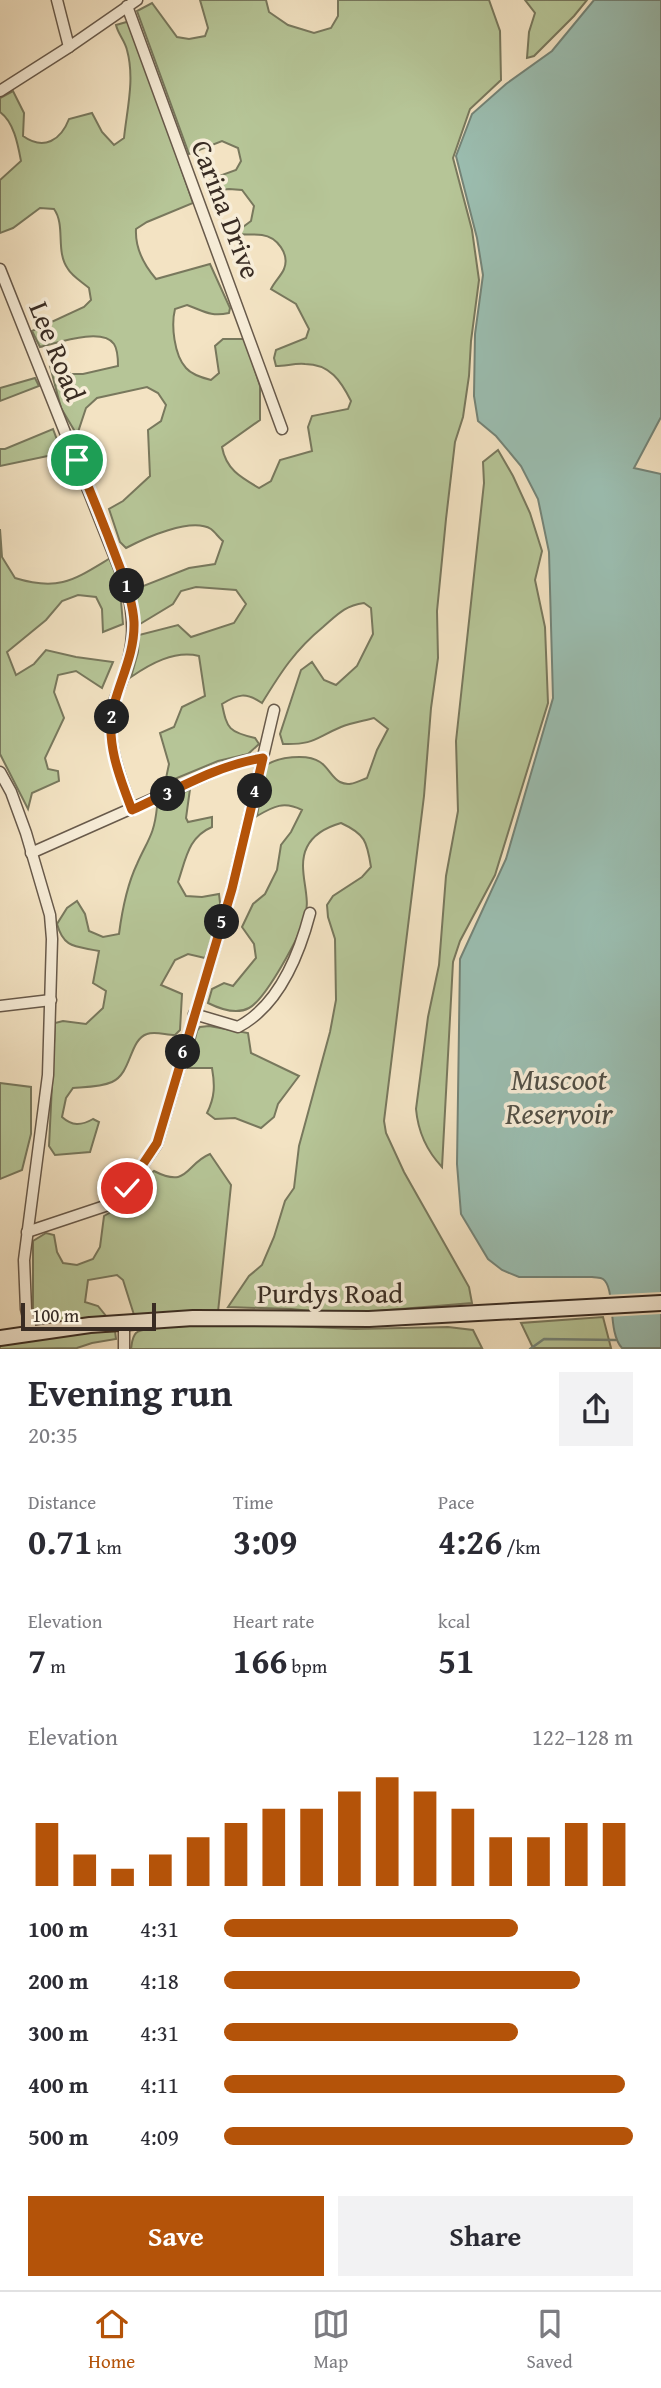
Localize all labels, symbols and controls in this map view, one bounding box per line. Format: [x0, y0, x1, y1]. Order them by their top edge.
street label: Carina Drive [182, 134, 272, 284]
street label: Lee Road [19, 295, 97, 407]
pin [47, 430, 107, 490]
icon: arrive [58, 441, 96, 479]
pin: 1 [110, 568, 144, 604]
text: 1 [122, 571, 131, 599]
pin: 2 [94, 700, 130, 734]
text: 2 [107, 702, 116, 730]
pin: 4 [238, 774, 272, 808]
pin: 3 [150, 776, 186, 812]
text: 4 [250, 776, 259, 804]
text: 3 [163, 779, 172, 807]
pin: 5 [204, 904, 240, 940]
text: 5 [217, 907, 226, 935]
pin: 6 [166, 1034, 200, 1070]
text: 6 [178, 1037, 187, 1065]
water label: Muscoot Reservoir [504, 1057, 614, 1135]
pin [97, 1158, 157, 1218]
icon: check [108, 1169, 146, 1207]
street label: Purdys Road [257, 1272, 403, 1313]
scale bar [21, 1300, 156, 1331]
text: 100 m [32, 1301, 79, 1329]
text: Evening run [28, 1364, 232, 1420]
button: share [559, 1372, 633, 1446]
text: 20:35 [28, 1418, 78, 1451]
text: Distance [28, 1488, 96, 1516]
text: Time [233, 1488, 273, 1516]
text: Pace [438, 1488, 475, 1516]
text: 0.71 [28, 1516, 92, 1567]
text: 3:09 [233, 1516, 297, 1567]
text: 4:26 [438, 1516, 502, 1567]
text: km [92, 1533, 122, 1561]
text: /km [502, 1533, 541, 1561]
text: Elevation [28, 1607, 102, 1635]
text: Heart rate [233, 1607, 314, 1635]
text: kcal [438, 1607, 470, 1635]
text: 7 [28, 1635, 46, 1686]
text: 166 [233, 1635, 287, 1686]
text: 51 [438, 1635, 474, 1686]
text: m [46, 1652, 66, 1680]
text: bpm [287, 1652, 327, 1680]
text: Elevation [28, 1720, 118, 1753]
text: 122–128 m [532, 1720, 633, 1753]
text: 100 m [28, 1912, 89, 1945]
text: 4:31 [140, 1912, 179, 1945]
text: 200 m [28, 1964, 89, 1997]
text: 4:18 [140, 1964, 179, 1997]
text: 300 m [28, 2016, 89, 2049]
text: 4:31 [140, 2016, 179, 2049]
text: 400 m [28, 2068, 89, 2101]
text: 4:11 [140, 2068, 179, 2101]
text: 500 m [28, 2120, 89, 2153]
text: 4:09 [140, 2120, 179, 2153]
button: Save [28, 2196, 324, 2276]
button: Share [338, 2196, 633, 2276]
tab: Home [88, 2305, 135, 2375]
tab: Map [312, 2305, 350, 2375]
tab: Saved [527, 2305, 573, 2375]

